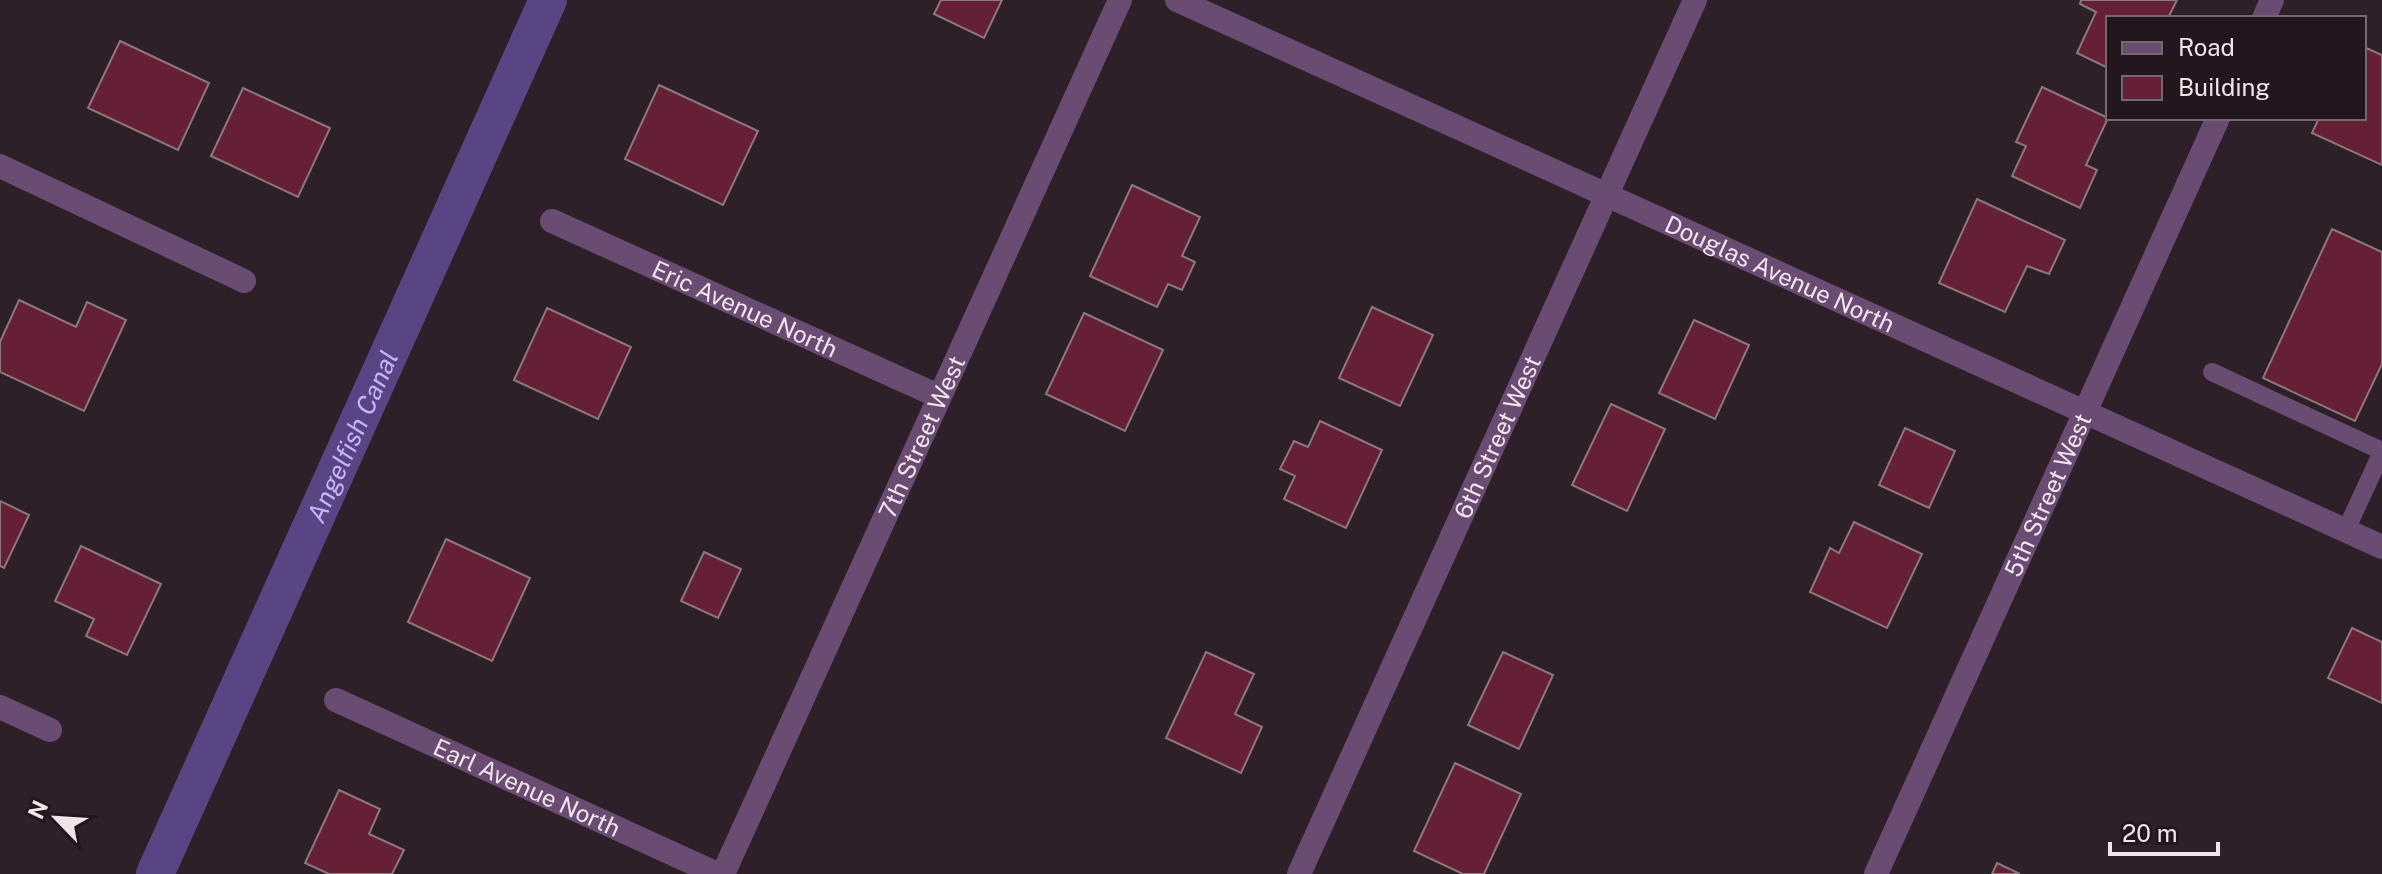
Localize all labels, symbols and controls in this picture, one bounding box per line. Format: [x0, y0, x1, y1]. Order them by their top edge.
legend [2106, 16, 2366, 120]
text: Road [2178, 33, 2235, 61]
text: Building [2178, 73, 2270, 101]
street label: Douglas Avenue North [1661, 209, 1899, 338]
street label: Eric Avenue North [648, 254, 842, 363]
water label: Angelfish Canal [300, 345, 404, 527]
street label: 7th Street West [872, 351, 971, 523]
street label: 6th Street West [1448, 351, 1546, 523]
street label: 5th Street West [1998, 409, 2097, 581]
street label: Earl Avenue North [429, 732, 625, 842]
north arrow [16, 778, 96, 858]
text: N [22, 796, 53, 823]
scale bar [2110, 806, 2218, 856]
text: 20 m [2122, 819, 2178, 847]

